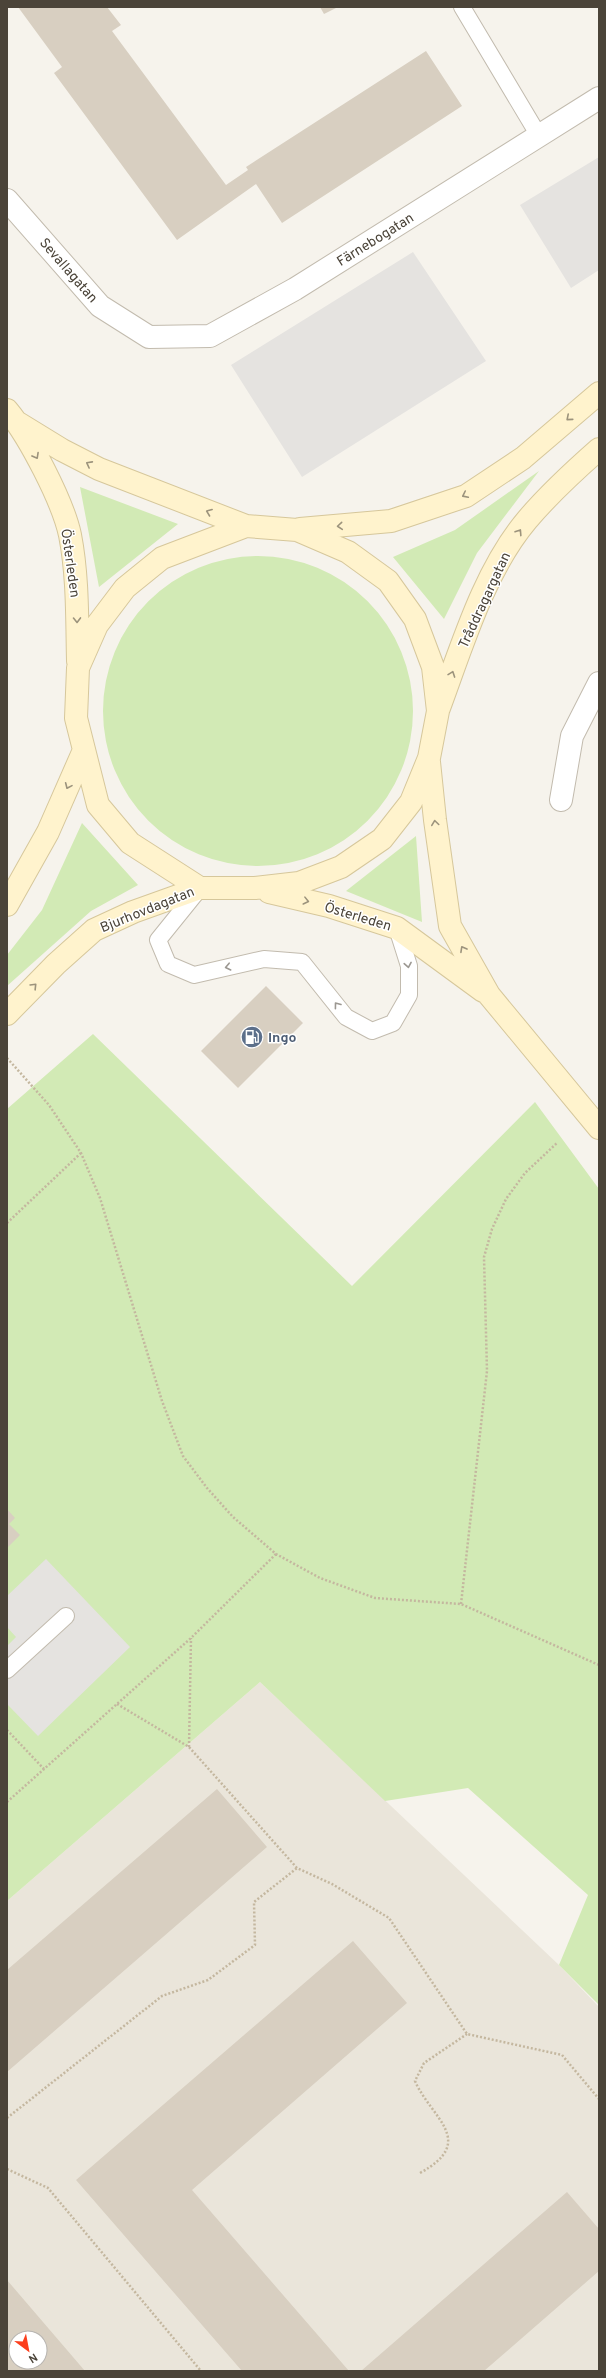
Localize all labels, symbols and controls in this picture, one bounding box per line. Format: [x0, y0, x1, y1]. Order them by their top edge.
street label: Färnebogatan [334, 210, 417, 271]
street label: Sevallagatan [35, 235, 101, 307]
one-way arrow [567, 414, 574, 421]
one-way arrow [31, 452, 38, 459]
one-way arrow [85, 461, 93, 469]
one-way arrow [462, 490, 469, 498]
one-way arrow [206, 508, 213, 516]
one-way arrow [337, 521, 343, 530]
street label: Österleden [56, 528, 84, 599]
one-way arrow [514, 529, 522, 536]
street label: Tråddragargatan [456, 550, 515, 651]
one-way arrow [73, 617, 81, 623]
one-way arrow [447, 670, 455, 677]
one-way arrow [65, 781, 73, 789]
one-way arrow [431, 820, 440, 826]
street label: Bjurhovdagatan [98, 884, 197, 937]
one-way arrow [303, 896, 309, 904]
street label: Österleden [322, 898, 394, 936]
one-way arrow [461, 946, 468, 953]
one-way arrow [403, 961, 412, 968]
one-way arrow [225, 963, 231, 971]
one-way arrow [29, 983, 37, 991]
one-way arrow [334, 1002, 342, 1009]
fuel station icon: Ingo [239, 1024, 265, 1050]
place label: Ingo [268, 1030, 296, 1047]
north arrow [8, 2330, 48, 2370]
text: N [26, 2350, 40, 2366]

